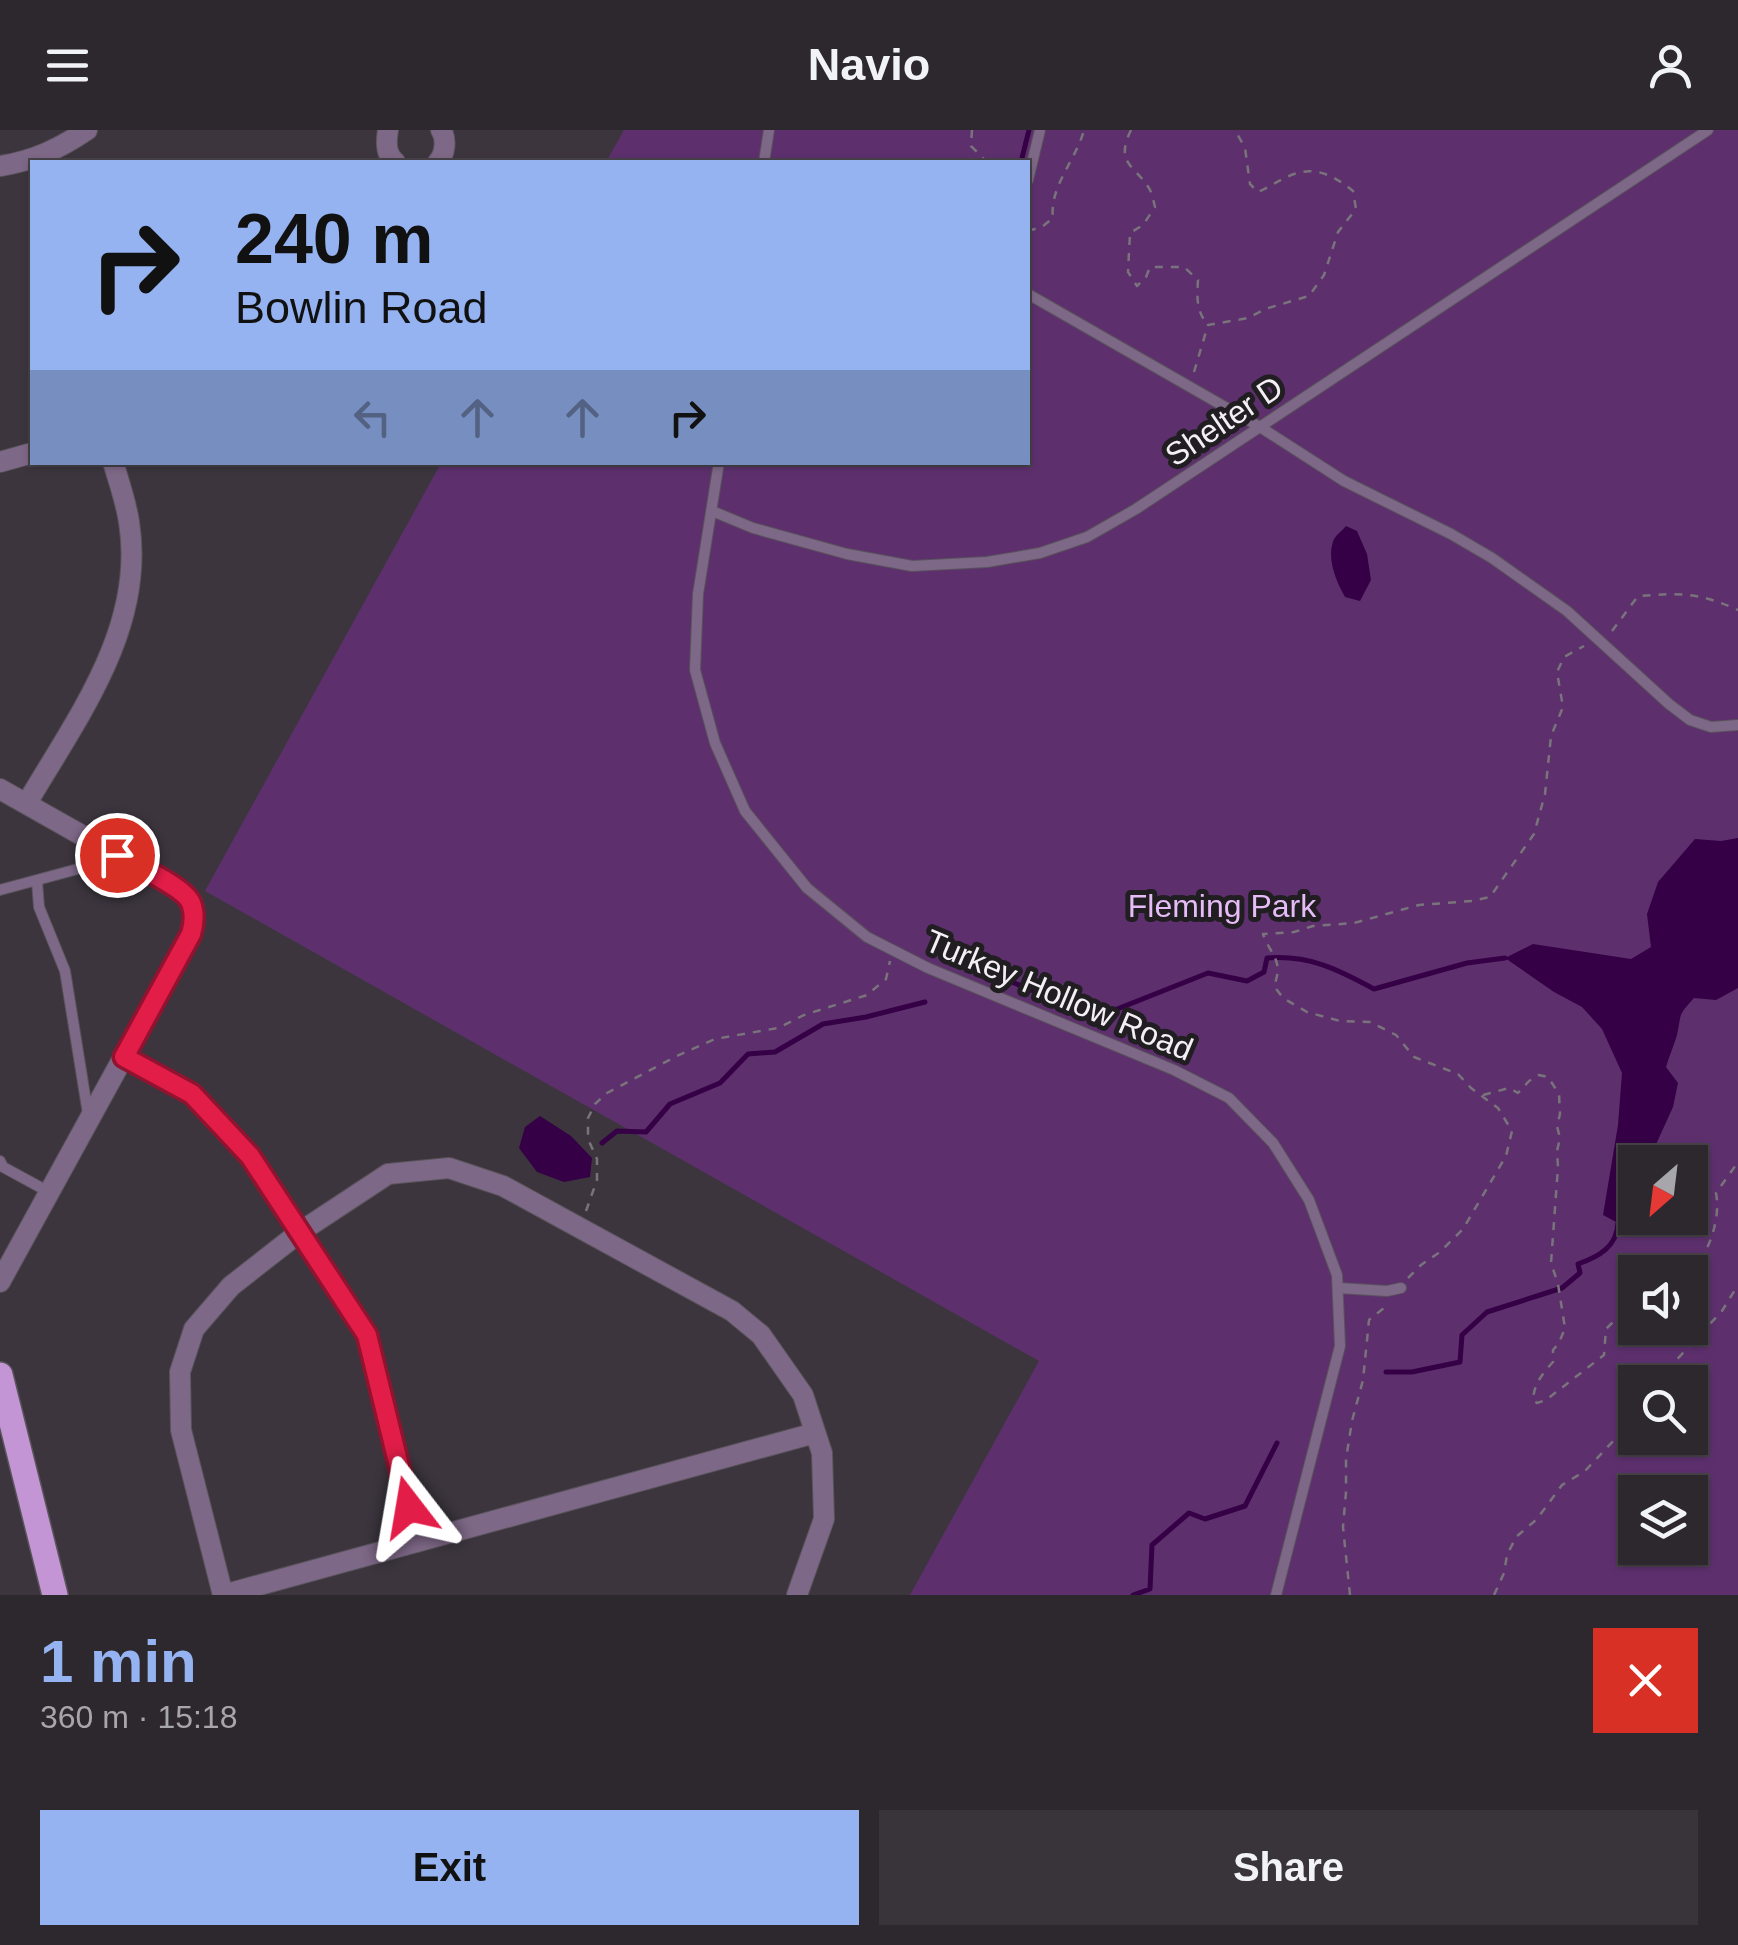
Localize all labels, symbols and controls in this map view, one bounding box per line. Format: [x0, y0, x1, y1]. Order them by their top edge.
icon: menu [40, 38, 95, 93]
icon: person [1643, 38, 1698, 93]
text: Navio [808, 39, 930, 90]
icon: right [70, 200, 200, 330]
text: 240 m [235, 200, 433, 278]
text: Bowlin Road [235, 282, 488, 333]
street label: Shelter D [1159, 369, 1289, 473]
icon: left [345, 390, 400, 445]
icon: ahead [450, 390, 505, 445]
icon: ahead [555, 390, 610, 445]
icon: right [660, 390, 715, 445]
pin [75, 813, 160, 898]
icon: arrive [90, 828, 145, 883]
park label: Fleming Park [1128, 888, 1317, 924]
street label: Turkey Hollow Road [920, 922, 1198, 1068]
north arrow [1618, 1145, 1708, 1235]
map controls [1618, 1145, 1708, 1565]
button: sound [1618, 1255, 1708, 1345]
button: search [1618, 1365, 1708, 1455]
position arrow [357, 1455, 461, 1559]
button: layers [1618, 1475, 1708, 1565]
text: 1 min [40, 1628, 197, 1695]
button: close [1593, 1628, 1698, 1733]
text: 360 m · 15:18 [40, 1699, 237, 1735]
button: Exit [40, 1810, 859, 1925]
button: Share [879, 1810, 1698, 1925]

